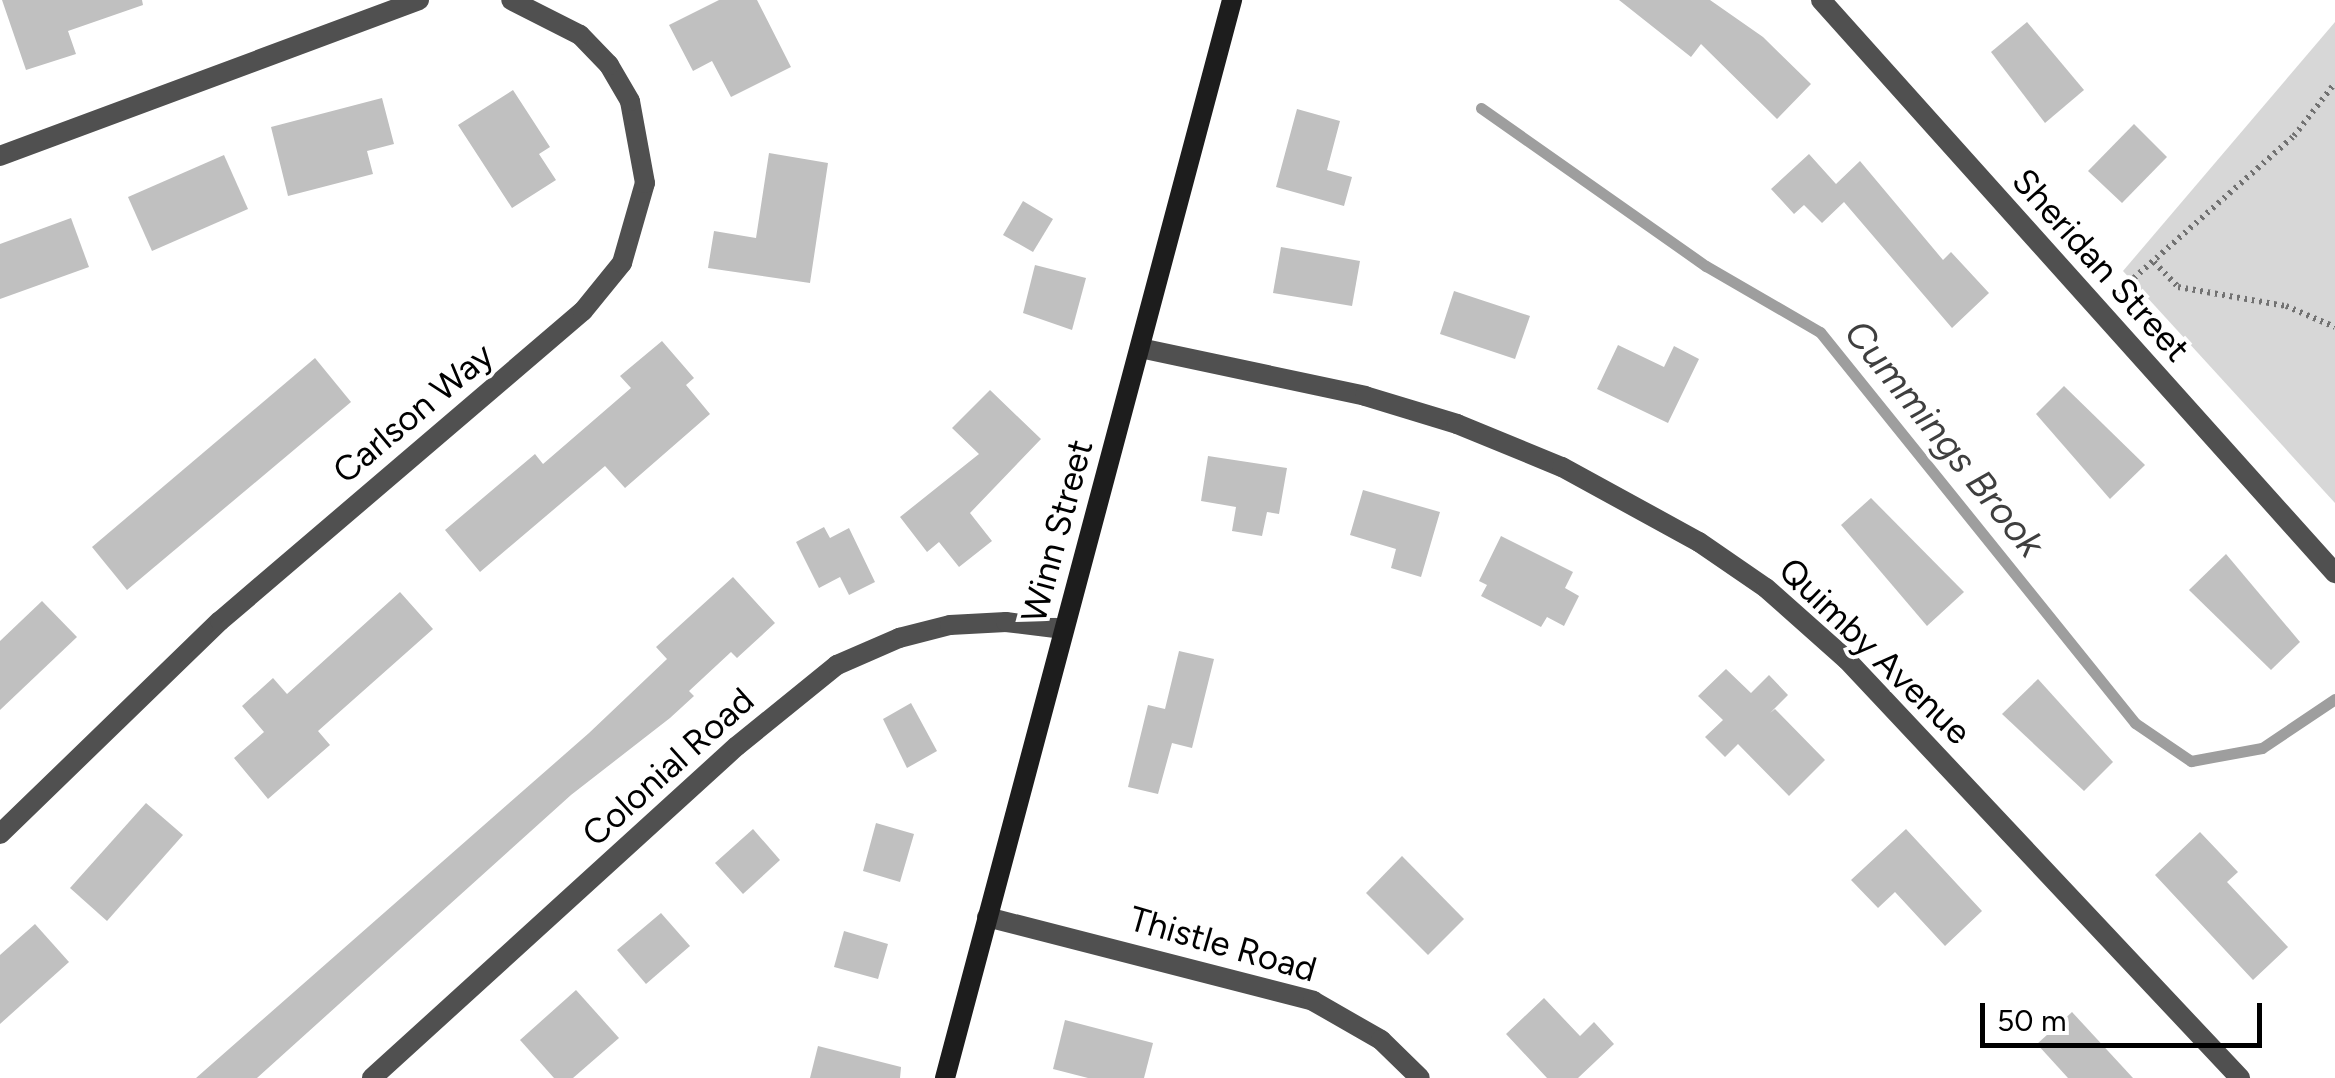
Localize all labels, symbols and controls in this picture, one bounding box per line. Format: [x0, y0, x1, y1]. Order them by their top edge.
street label: Sheridan Street [2004, 160, 2198, 370]
water label: Cummings Brook [1835, 311, 2053, 567]
street label: Carlson Way [325, 334, 501, 492]
street label: Winn Street [1012, 435, 1102, 627]
street label: Quimby Avenue [1770, 549, 1980, 753]
street label: Colonial Road [574, 679, 762, 855]
street label: Thistle Road [1125, 897, 1321, 991]
scale bar [1985, 983, 2268, 1045]
text: 50 m [1997, 1002, 2066, 1039]

